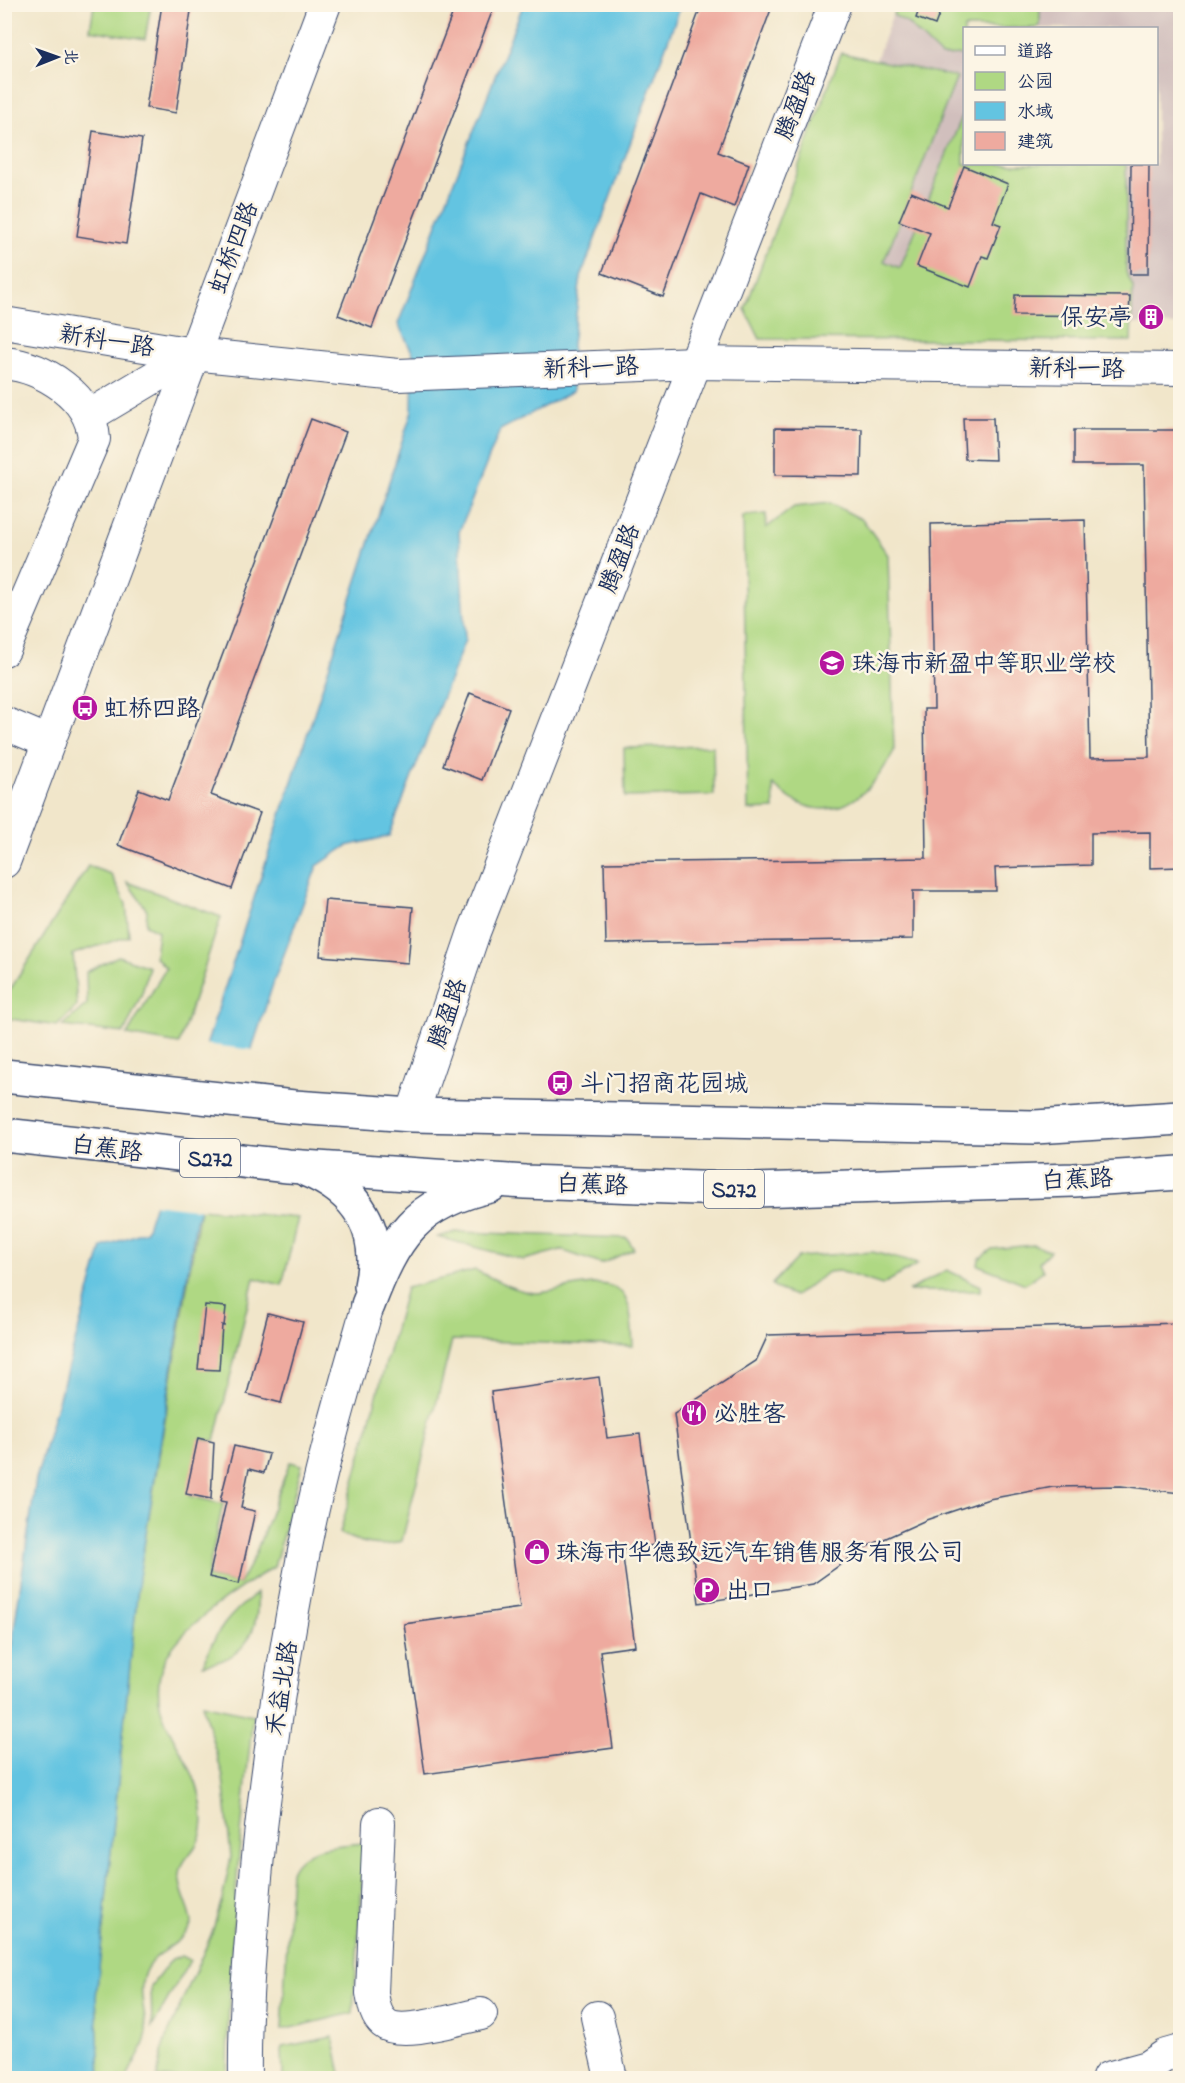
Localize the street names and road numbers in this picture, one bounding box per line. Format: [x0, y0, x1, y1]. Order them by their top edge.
street label: 腾盈路 [768, 66, 827, 146]
street label: 虹桥四路 [202, 197, 269, 299]
street label: 新科一路 [56, 318, 157, 367]
street label: 新科一路 [543, 350, 640, 389]
street label: 新科一路 [1029, 352, 1125, 389]
street label: 腾盈路 [592, 519, 651, 599]
street label: 腾盈路 [421, 974, 478, 1054]
street label: 白蕉路 [69, 1129, 145, 1172]
road number: S272 [180, 1139, 240, 1177]
street label: 白蕉路 [1040, 1162, 1114, 1201]
street label: 白蕉路 [555, 1168, 629, 1205]
road number: S272 [704, 1170, 764, 1208]
street label: 禾益北路 [259, 1638, 308, 1739]

